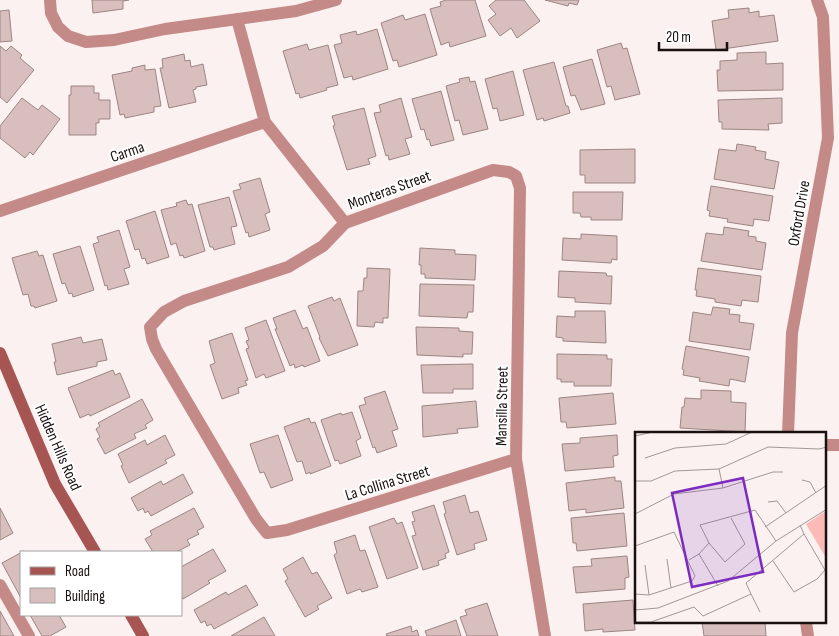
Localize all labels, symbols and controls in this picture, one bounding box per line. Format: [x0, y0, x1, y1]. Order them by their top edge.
scale bar [659, 20, 726, 52]
text: 20 m [666, 28, 691, 47]
street label: Carma [108, 138, 147, 167]
street label: Monteras Street [345, 167, 434, 214]
street label: Oxford Drive [784, 179, 815, 248]
street label: Mansilla Street [492, 366, 513, 446]
street label: Hidden Hills Road [30, 402, 85, 494]
inset map [635, 432, 826, 624]
street label: La Collina Street [343, 462, 432, 505]
legend [20, 551, 182, 616]
text: Road [65, 562, 90, 581]
text: Building [65, 587, 105, 606]

